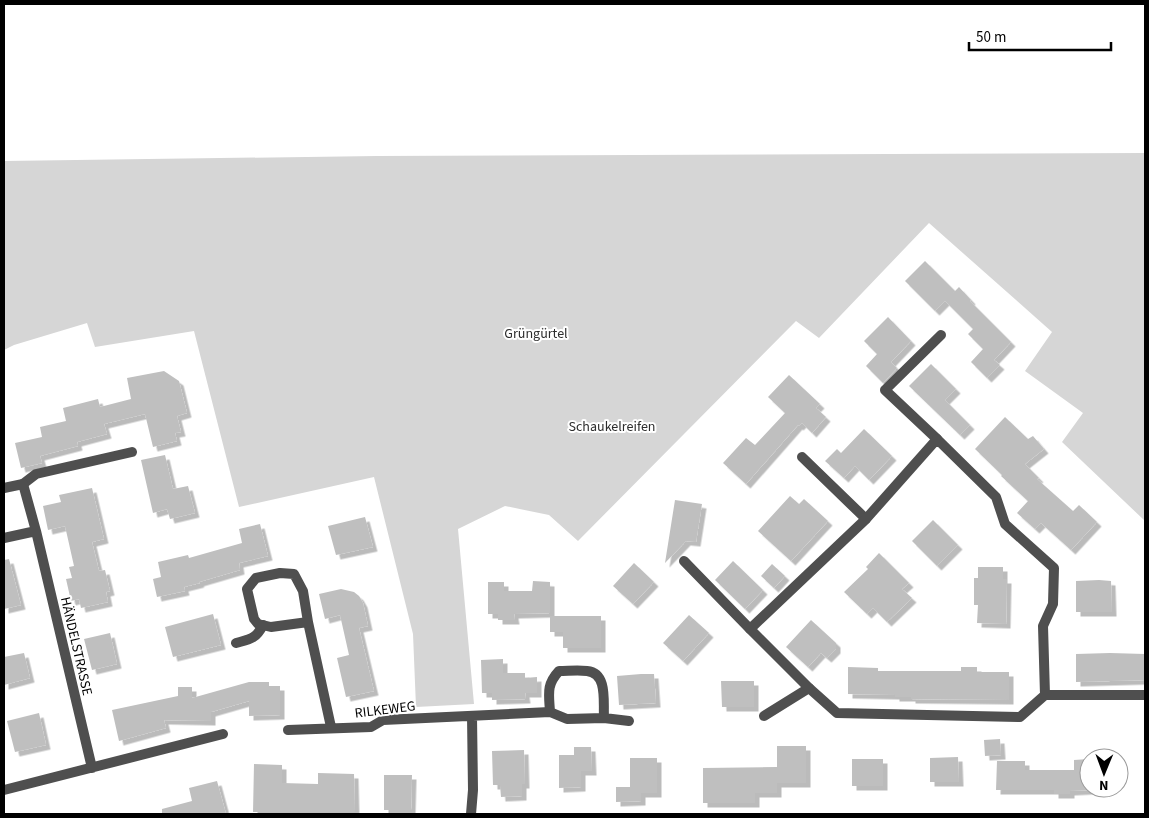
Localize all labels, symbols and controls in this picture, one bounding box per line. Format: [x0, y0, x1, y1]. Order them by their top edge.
scale bar [969, 20, 1112, 52]
text: 50 m [976, 27, 1006, 48]
park label: Grüngürtel [504, 324, 568, 344]
park label: Schaukelreifen [569, 417, 656, 437]
street label: HÄNDELSTRASSE [55, 595, 97, 698]
street label: RILKEWEG [354, 696, 417, 724]
north arrow [1079, 748, 1129, 798]
text: N [1099, 775, 1109, 795]

